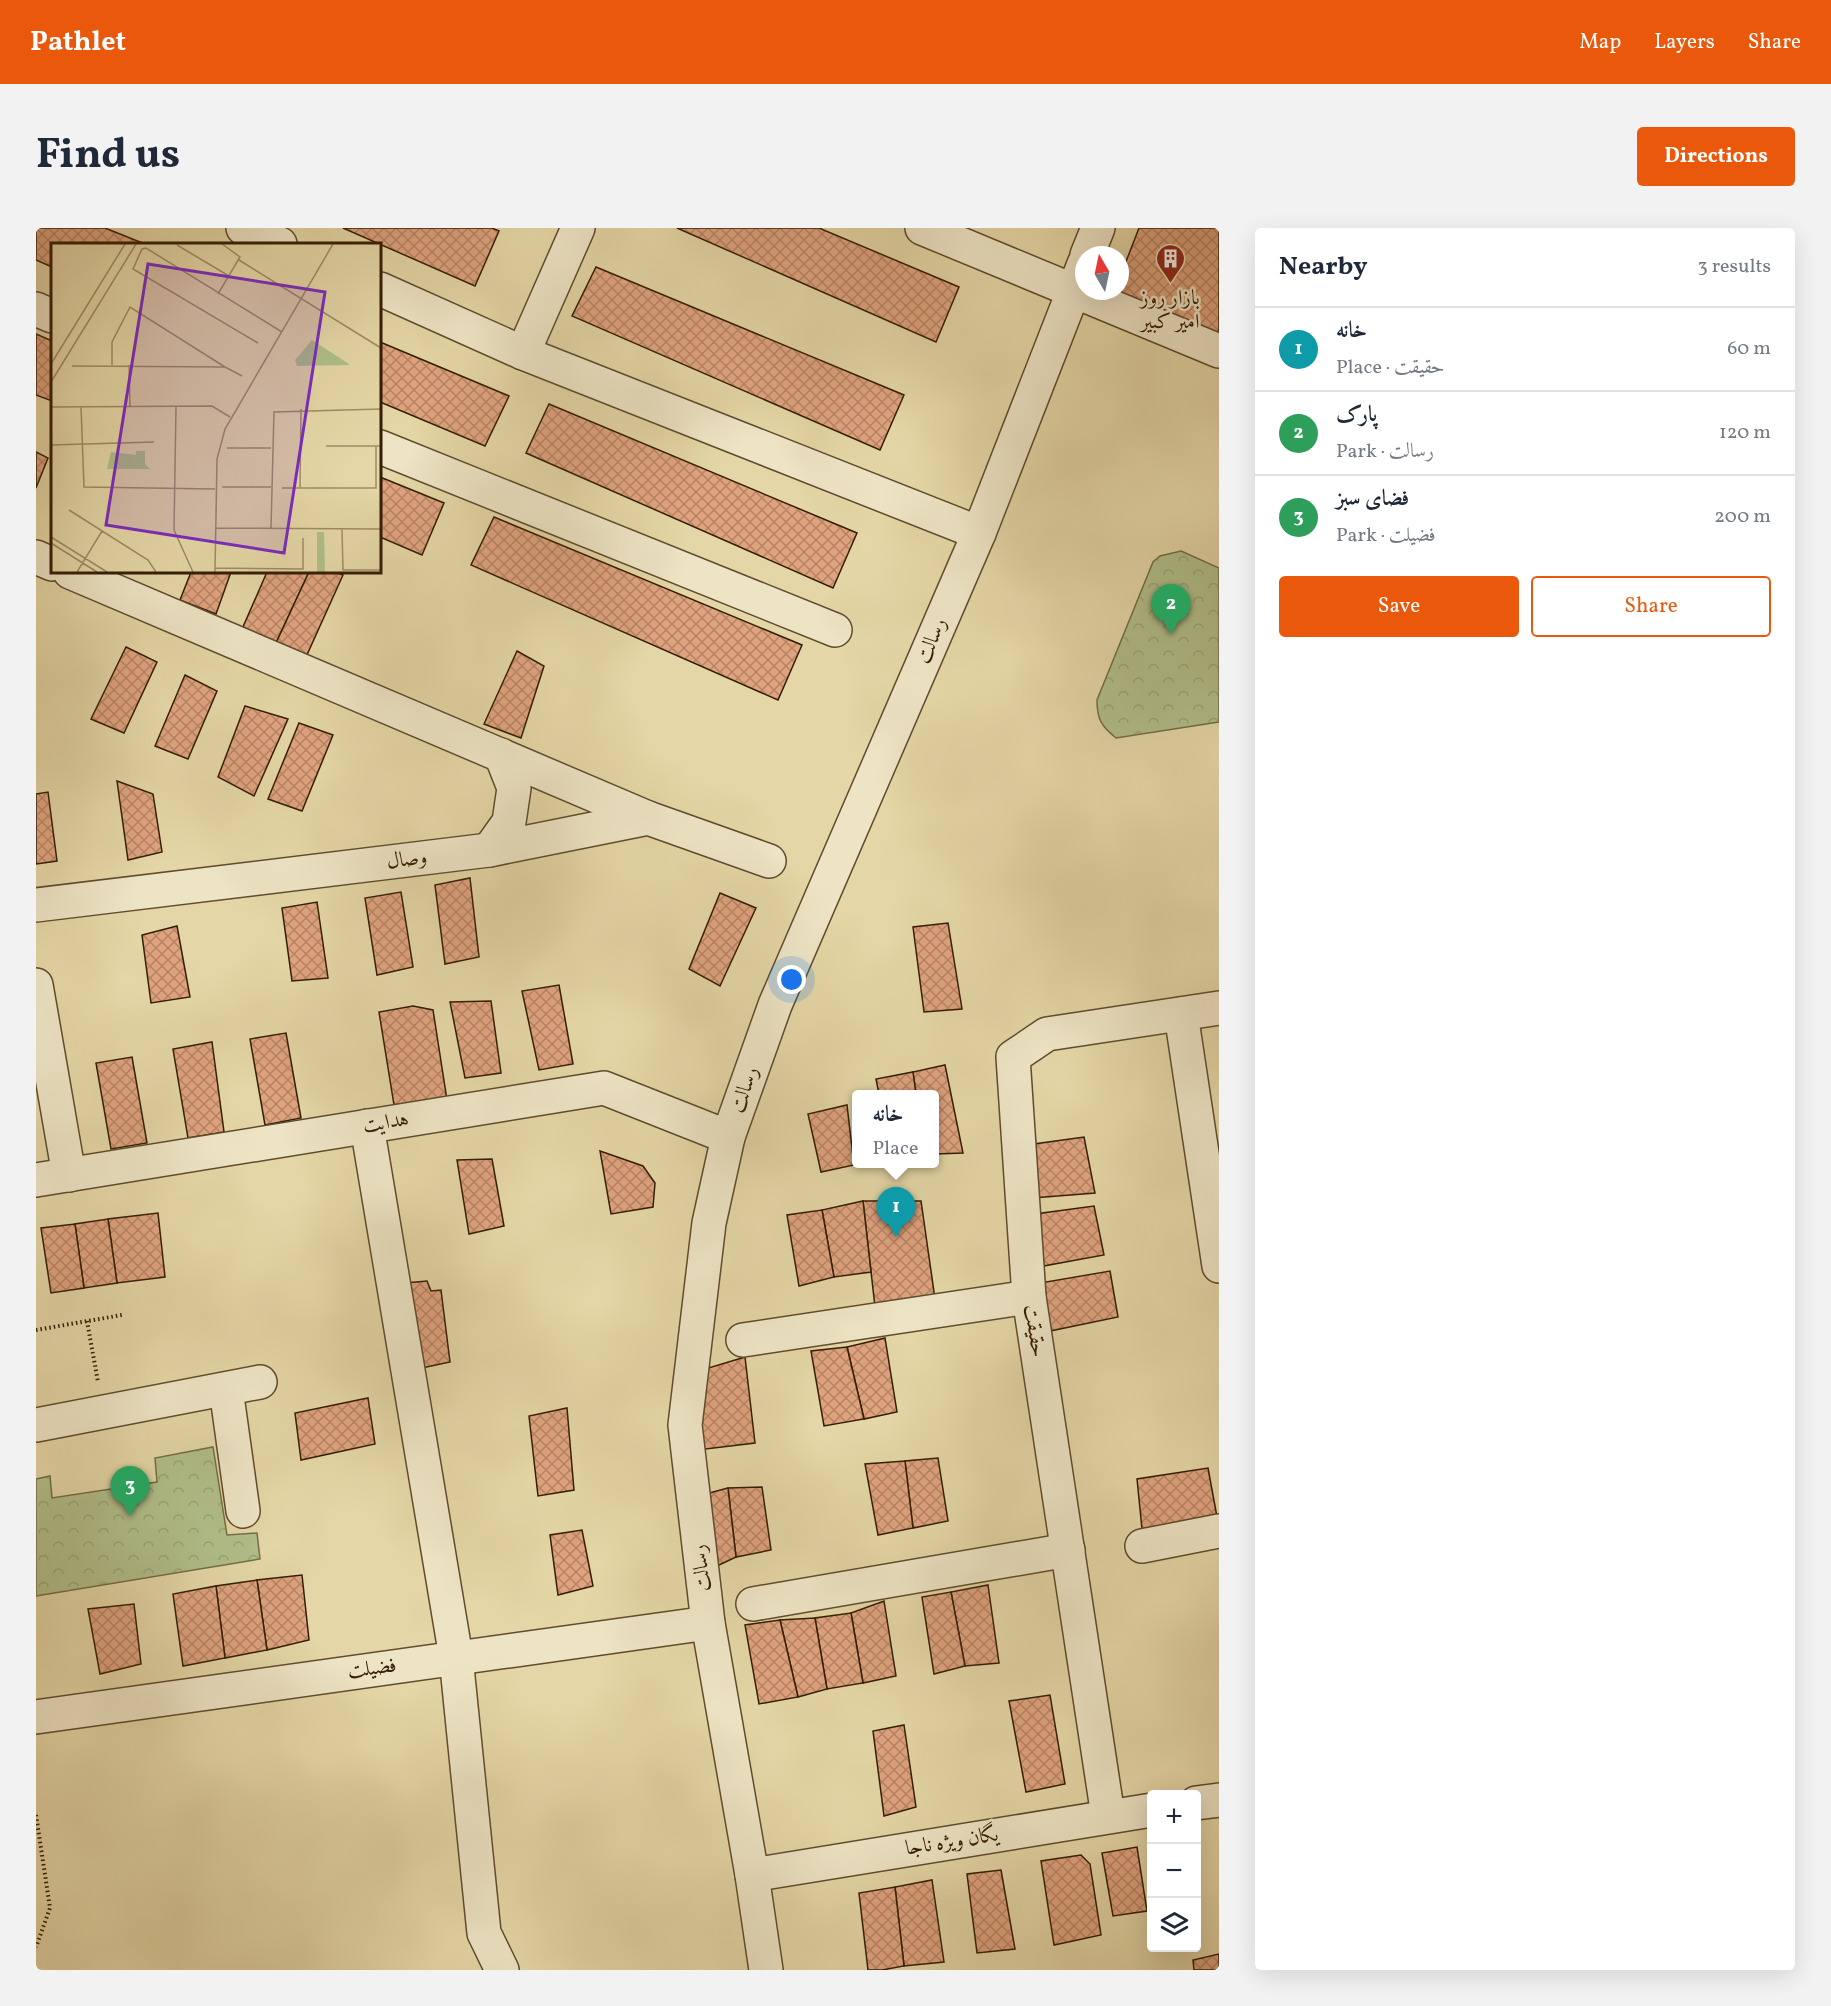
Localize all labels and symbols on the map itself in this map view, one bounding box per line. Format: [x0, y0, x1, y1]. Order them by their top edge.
inset map [51, 243, 381, 573]
building icon: بازار روز امیر کبیر [1154, 243, 1186, 285]
north arrow [1075, 246, 1129, 300]
place label: بازار روز امیر کبیر [1138, 284, 1200, 337]
pin: 2 [1152, 584, 1190, 634]
street label: رسالت [909, 614, 955, 668]
street label: وصال [385, 843, 429, 877]
your location [777, 965, 806, 994]
street label: رسالت [724, 1063, 766, 1117]
street label: هدایت [361, 1105, 411, 1141]
pin: 1 [876, 1188, 916, 1237]
street label: حقیقت [1016, 1302, 1052, 1360]
pin: 3 [110, 1466, 149, 1516]
street label: رسالت [685, 1543, 719, 1593]
street label: فضیلت [346, 1651, 398, 1687]
street label: یگان ویژه ناجا [903, 1820, 1002, 1864]

